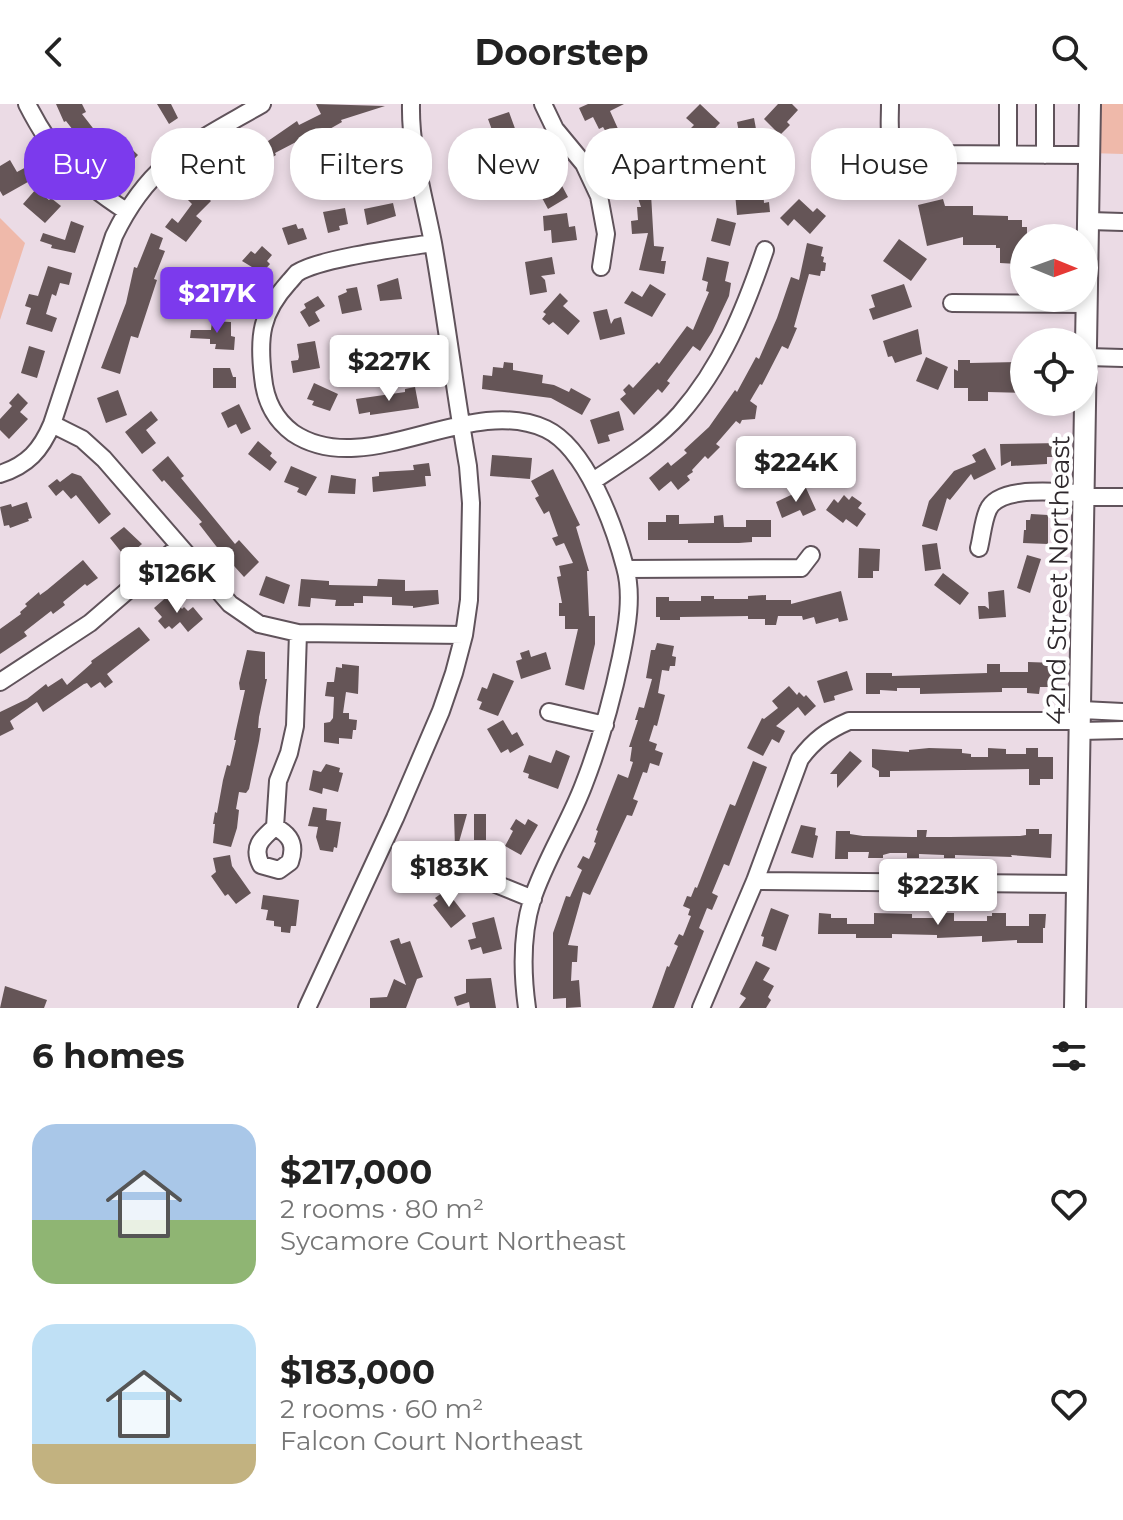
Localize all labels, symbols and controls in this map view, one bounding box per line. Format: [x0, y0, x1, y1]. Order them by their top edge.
icon: back [32, 30, 76, 74]
text: Doorstep [474, 30, 649, 74]
icon: search [1047, 30, 1091, 74]
chip: Buy [24, 128, 135, 200]
chip: Rent [151, 128, 274, 200]
chip: Filters [290, 128, 432, 200]
chip: New [448, 128, 568, 200]
chip: Apartment [584, 128, 795, 200]
chip: House [811, 128, 957, 200]
north arrow [1010, 224, 1098, 312]
map controls [1010, 224, 1098, 416]
pin: $217K [161, 267, 273, 335]
text: $217K [178, 277, 256, 309]
button: locate [1010, 328, 1098, 416]
pin: $227K [333, 335, 445, 403]
text: $227K [348, 345, 430, 377]
street label: 42nd Street Northeast [1039, 435, 1077, 725]
pin: $224K [740, 436, 852, 504]
text: $224K [754, 446, 838, 478]
pin: $126K [121, 547, 233, 615]
text: $126K [138, 557, 216, 589]
pin: $183K [393, 841, 505, 909]
text: $183K [410, 851, 488, 883]
pin: $223K [882, 859, 994, 927]
text: $223K [897, 869, 979, 901]
icon: filters [1047, 1034, 1091, 1078]
text: 6 homes [32, 1035, 185, 1077]
text: $217,000 [280, 1151, 432, 1193]
icon: home [96, 1156, 192, 1252]
icon: heart [1047, 1182, 1091, 1226]
text: 2 rooms · 80 m² [280, 1193, 484, 1225]
text: Sycamore Court Northeast [280, 1225, 626, 1257]
text: $183,000 [280, 1351, 435, 1393]
icon: home [96, 1356, 192, 1452]
icon: heart [1047, 1382, 1091, 1426]
text: 2 rooms · 60 m² [280, 1393, 483, 1425]
text: Falcon Court Northeast [280, 1425, 583, 1457]

